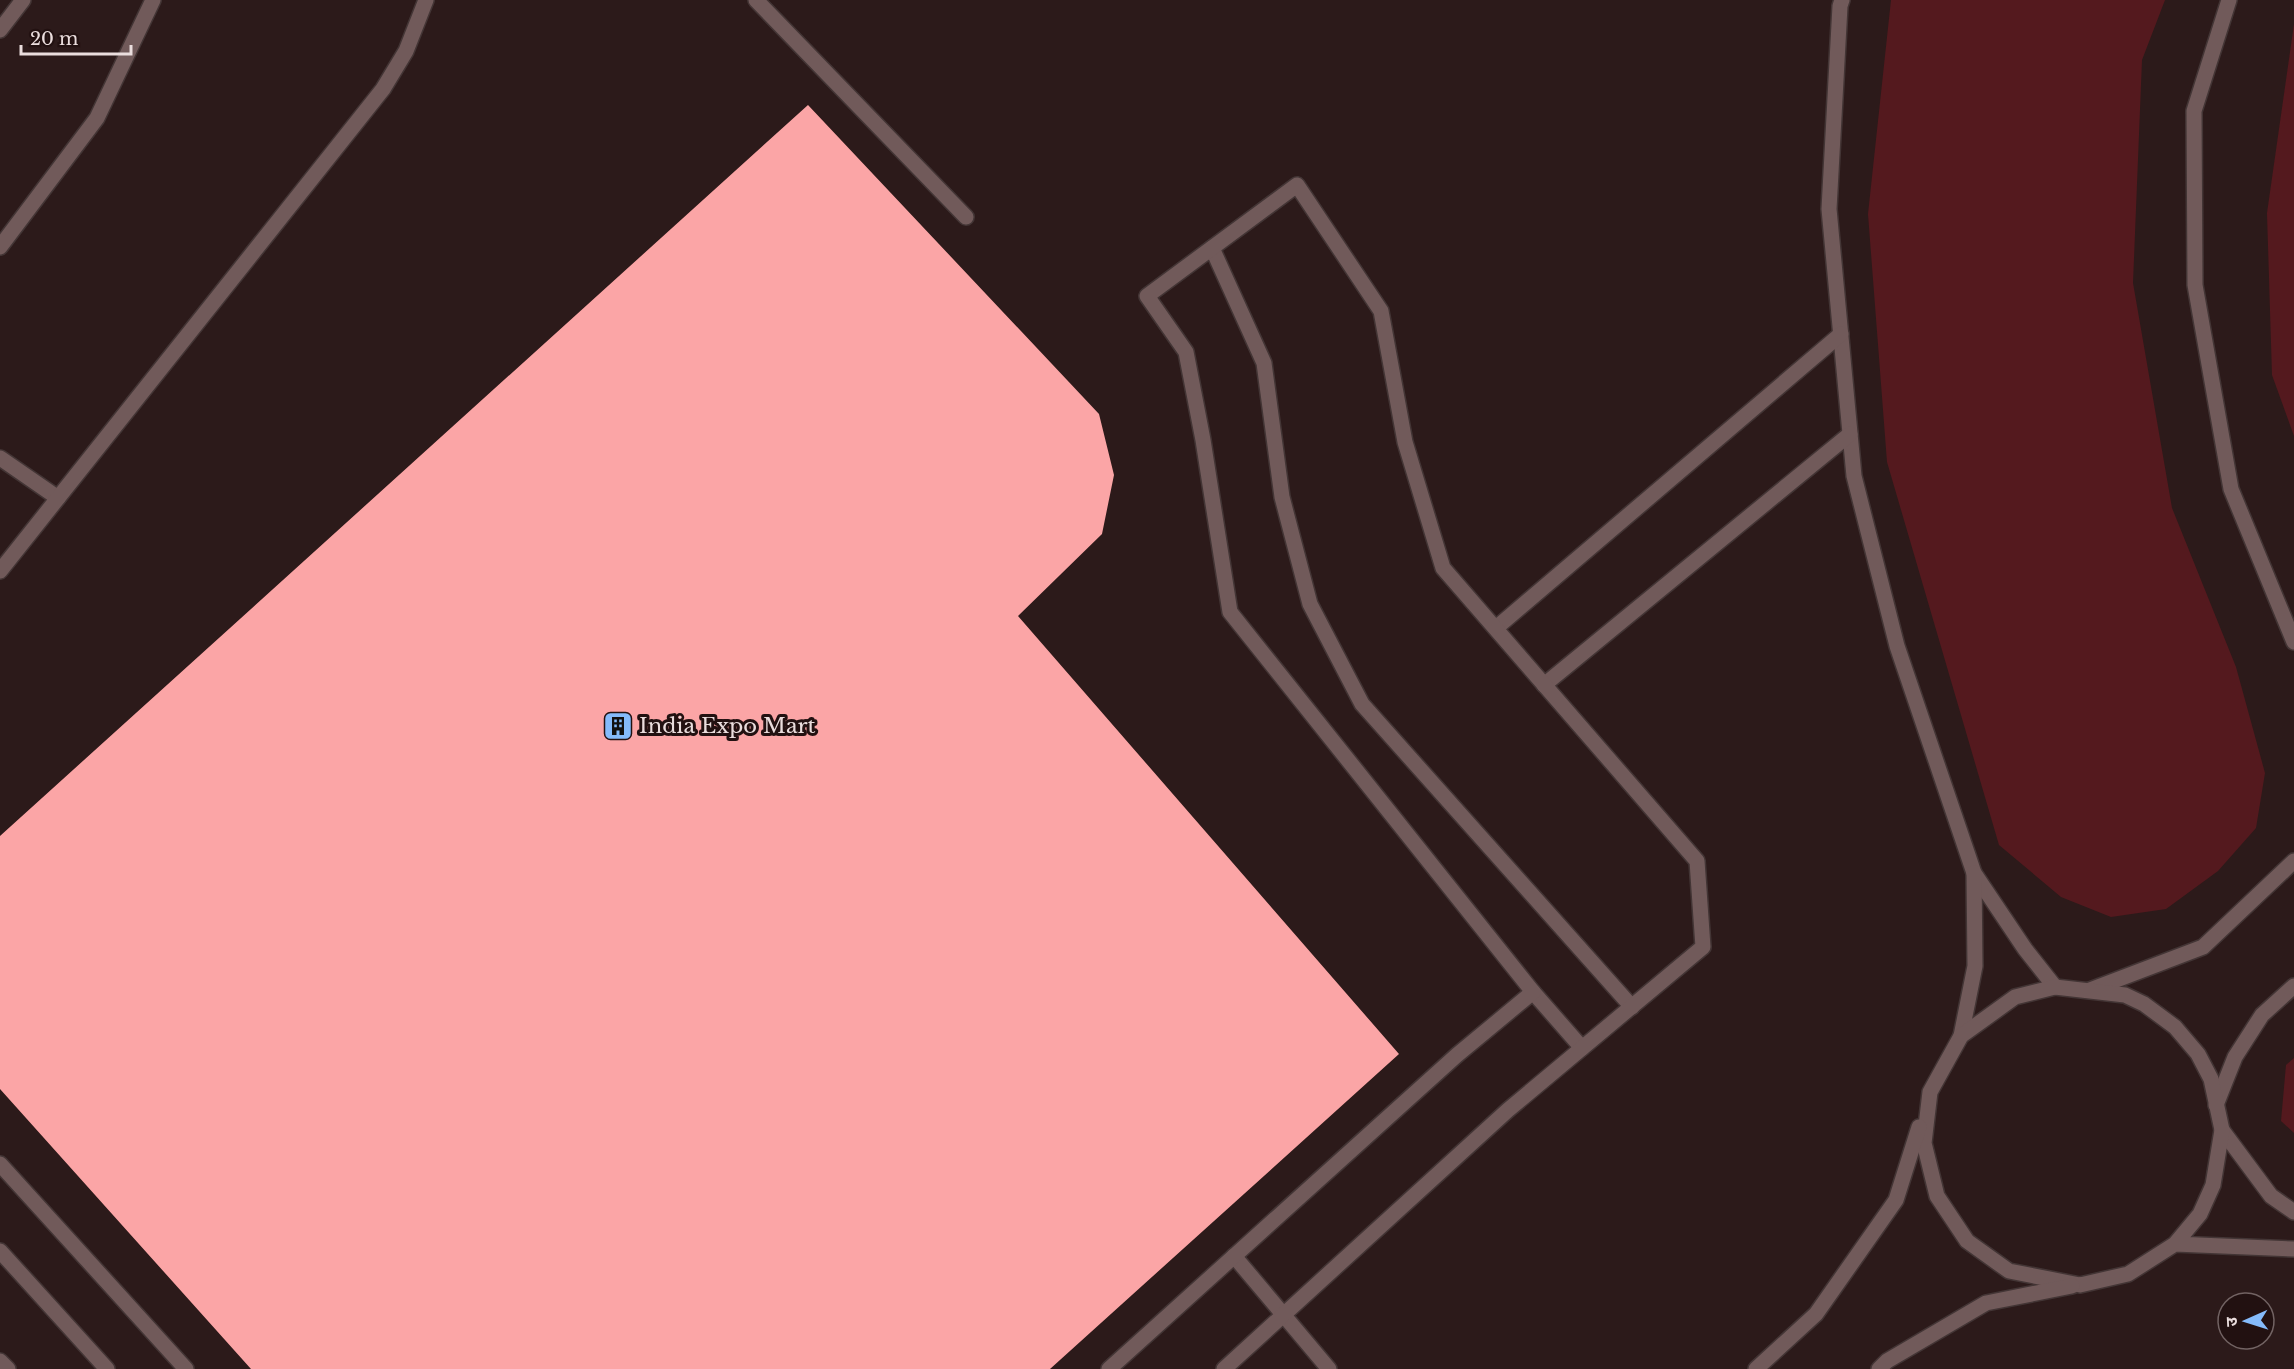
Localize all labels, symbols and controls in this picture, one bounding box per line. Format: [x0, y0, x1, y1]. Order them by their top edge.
scale bar [21, 18, 130, 56]
text: 20 m [30, 28, 78, 50]
building icon: India Expo Mart [602, 710, 634, 742]
place label: India Expo Mart [639, 713, 816, 739]
north arrow [2216, 1291, 2276, 1351]
text: उ [2221, 1316, 2241, 1327]

